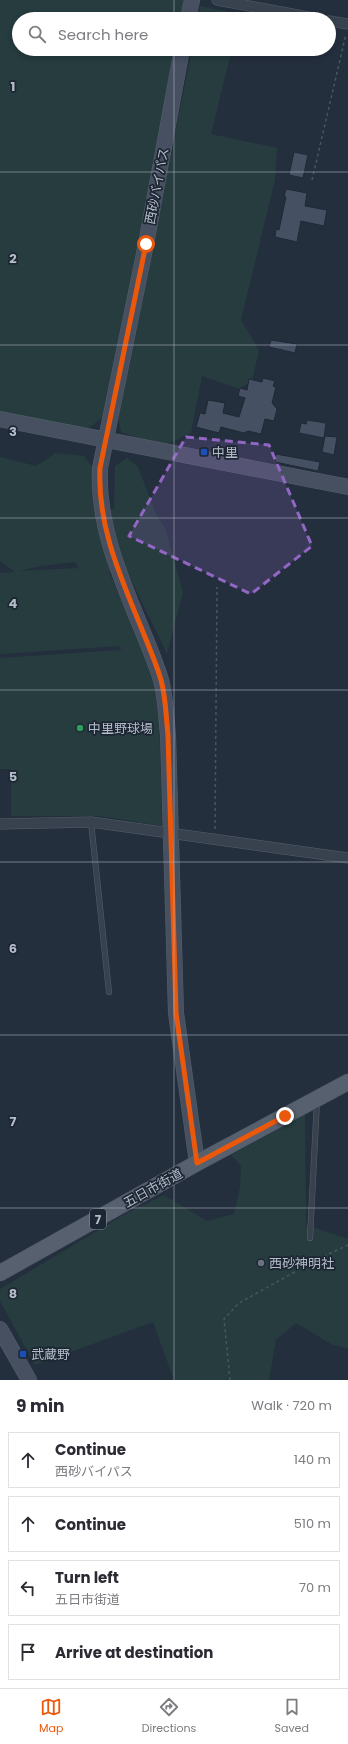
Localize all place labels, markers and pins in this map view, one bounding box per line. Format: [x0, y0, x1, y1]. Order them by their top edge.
place label: 中里 [212, 443, 238, 462]
marker: 中里 [199, 447, 209, 457]
place label: 中里野球場 [88, 719, 153, 738]
marker: 中里野球場 [75, 723, 85, 733]
place label: 西砂神明社 [269, 1254, 334, 1273]
marker: 西砂神明社 [256, 1258, 266, 1268]
place label: 武蔵野 [31, 1345, 70, 1364]
marker: 武蔵野 [18, 1349, 28, 1359]

